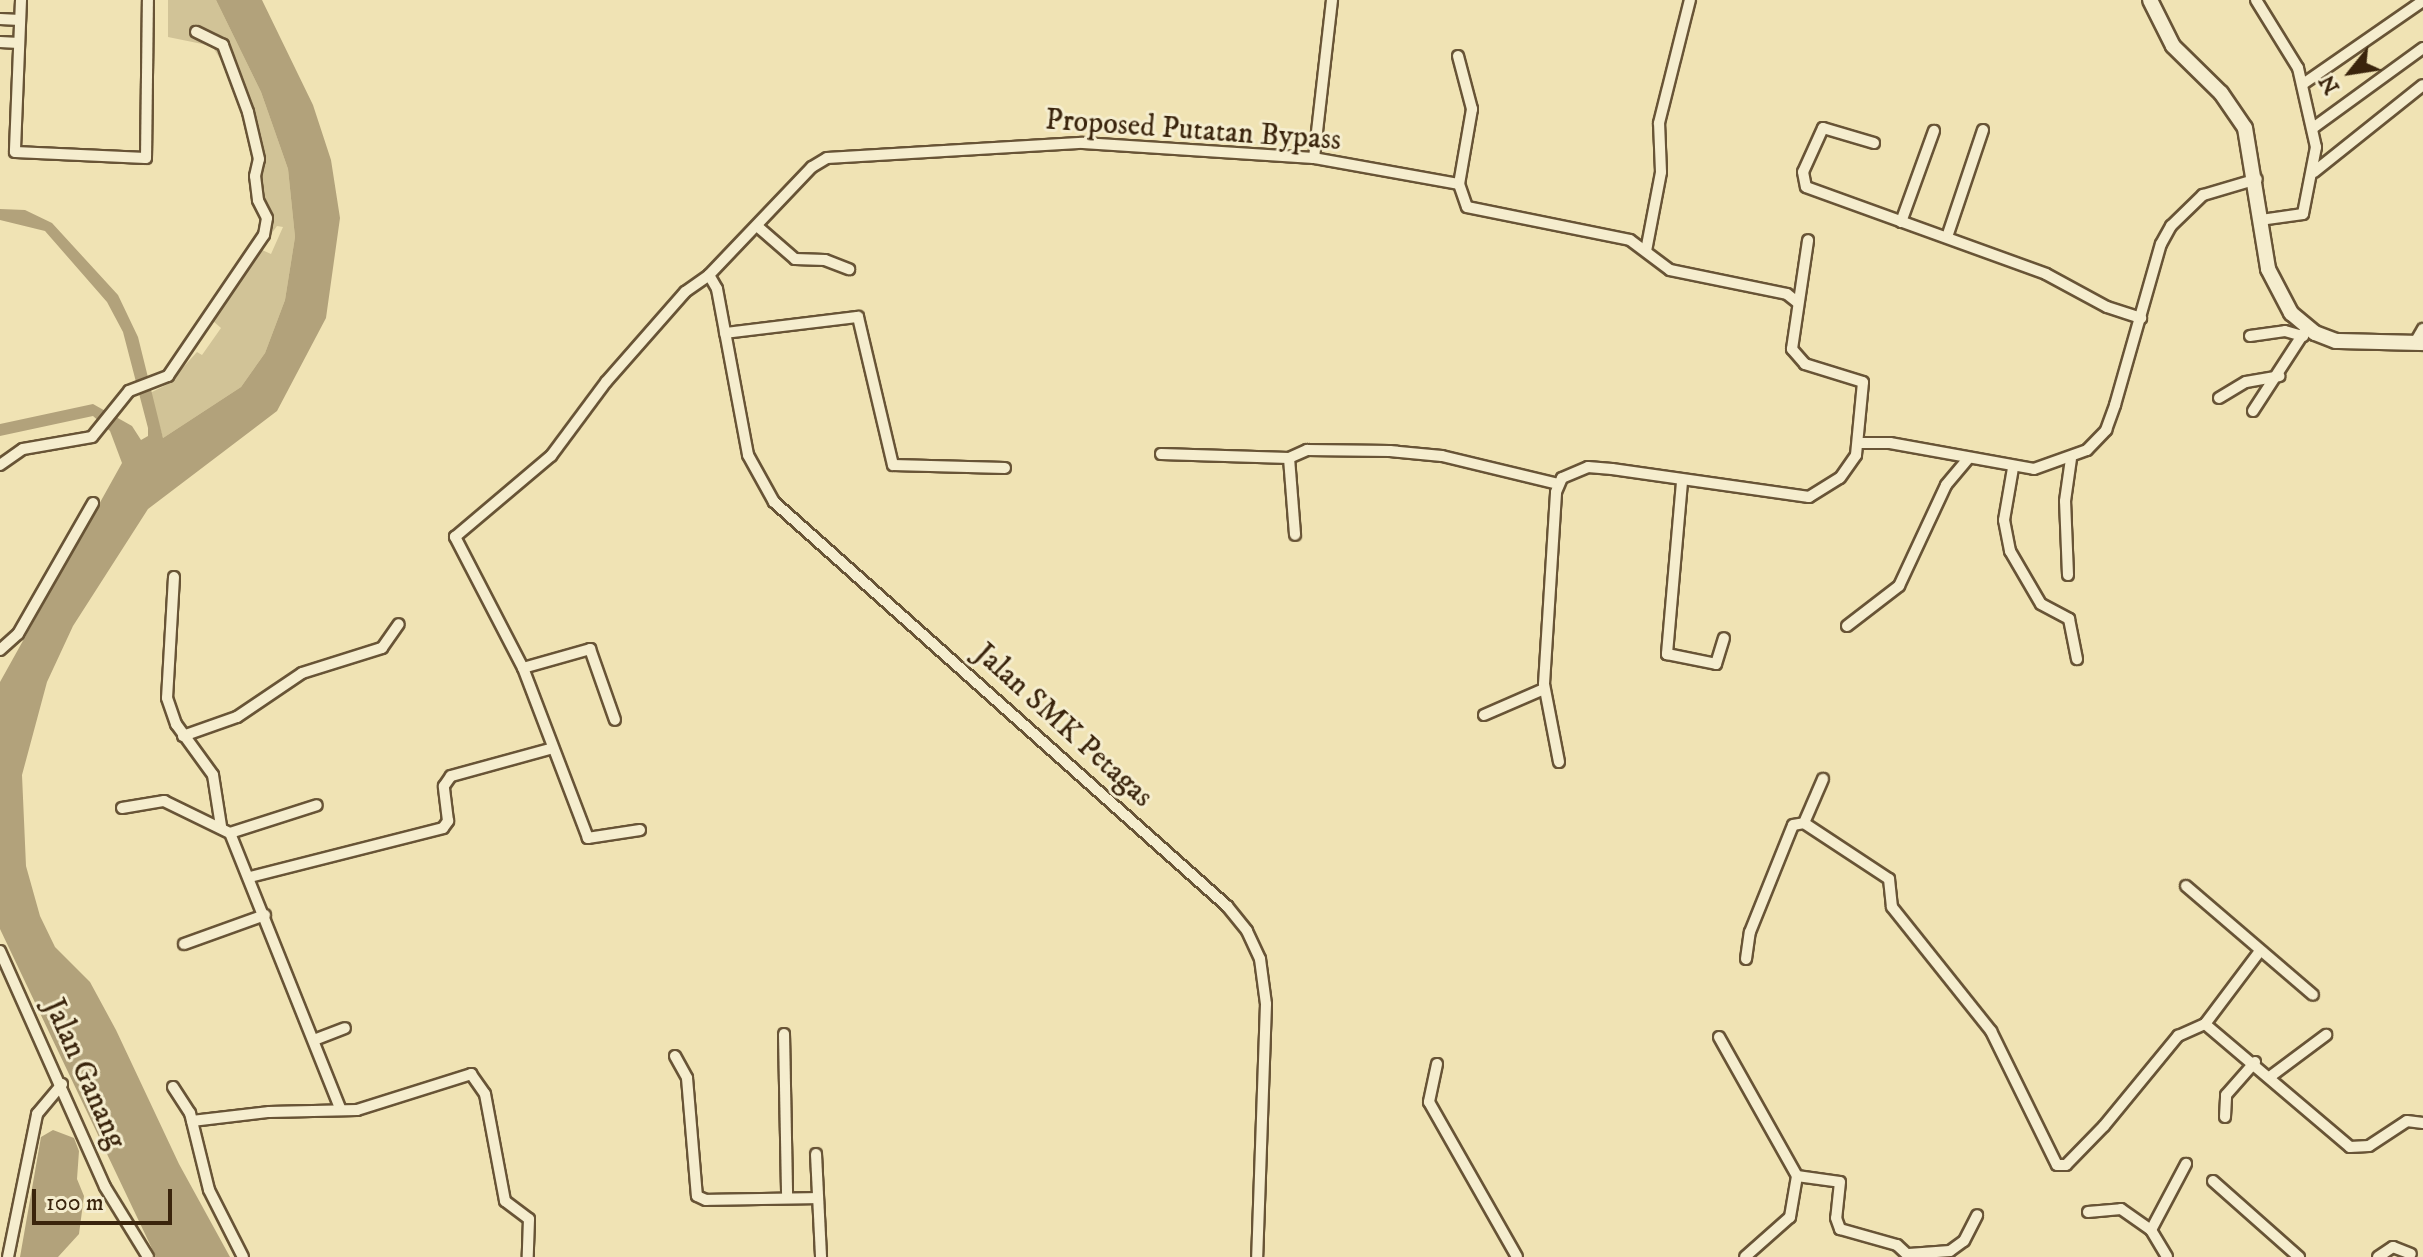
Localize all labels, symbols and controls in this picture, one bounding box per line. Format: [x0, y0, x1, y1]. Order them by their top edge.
north arrow [2311, 32, 2391, 112]
text: N [2314, 70, 2346, 99]
street label: Proposed Putatan Bypass [1044, 103, 1342, 159]
street label: Jalan SMK Petagas [966, 636, 1160, 816]
street label: Jalan Ganang [35, 993, 133, 1155]
scale bar [36, 1173, 176, 1223]
text: 100 m [46, 1188, 104, 1218]

